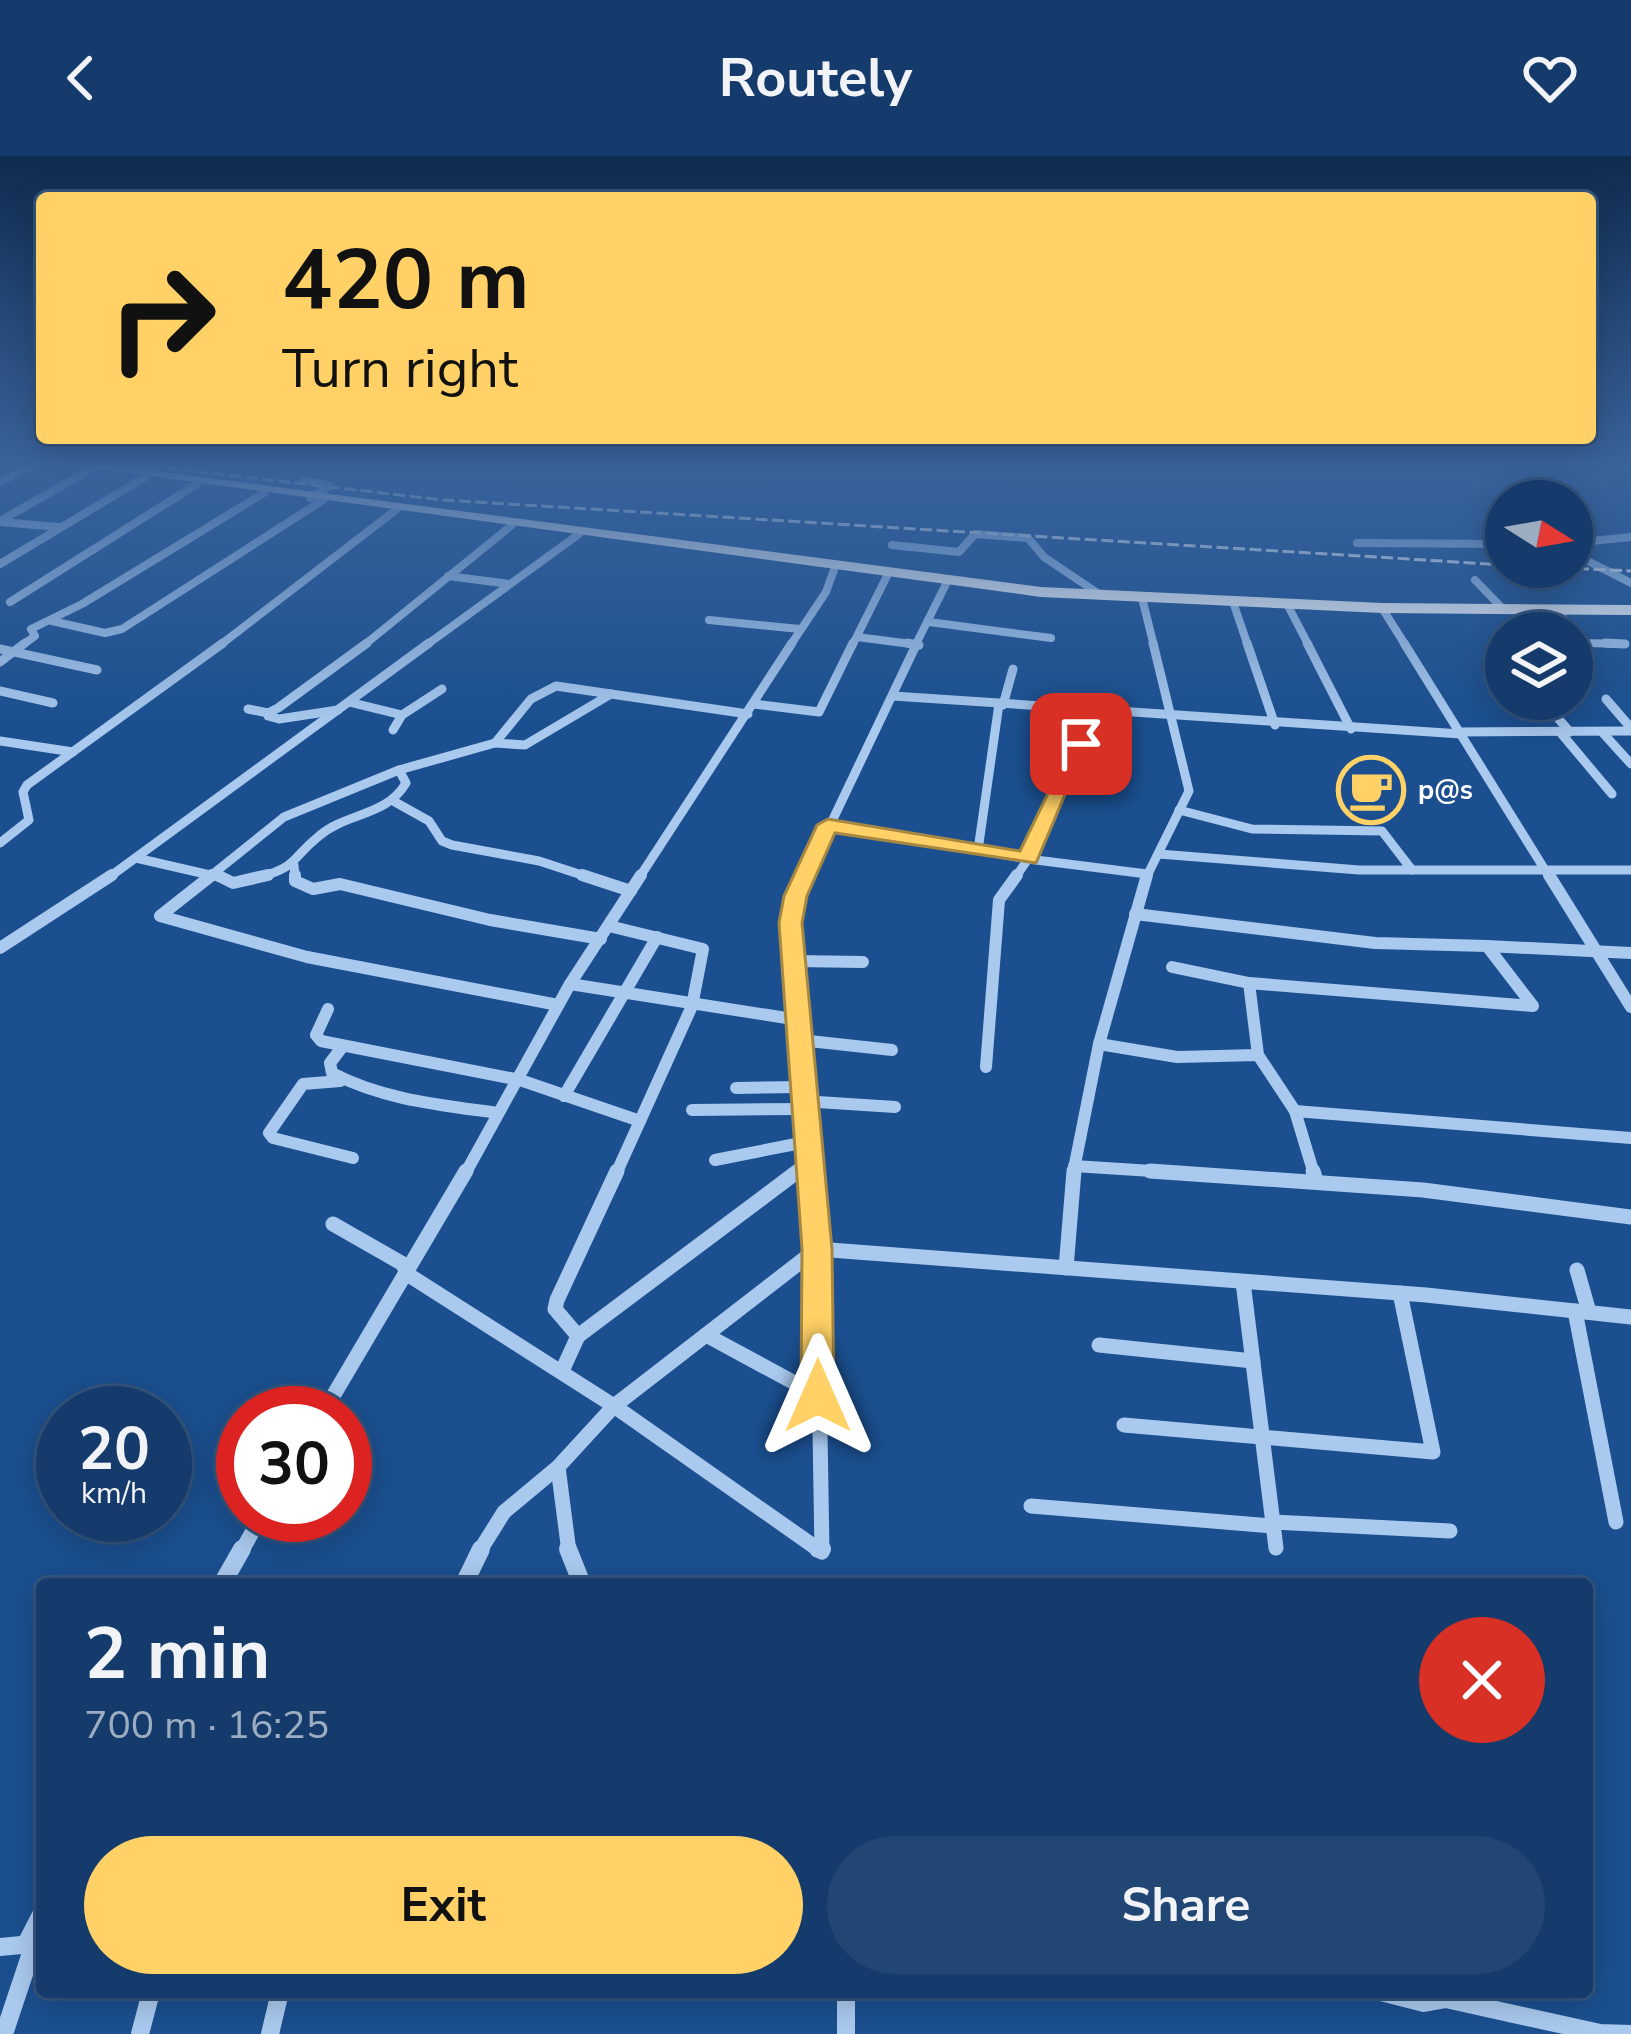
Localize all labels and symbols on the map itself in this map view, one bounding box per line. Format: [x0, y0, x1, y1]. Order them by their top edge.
north arrow [1485, 480, 1593, 588]
pin [1030, 693, 1132, 795]
cafe icon: p@s [1336, 755, 1406, 825]
place label: p@s [1418, 772, 1473, 809]
position arrow [755, 1333, 881, 1459]
speed limit sign: 30 [216, 1386, 372, 1542]

